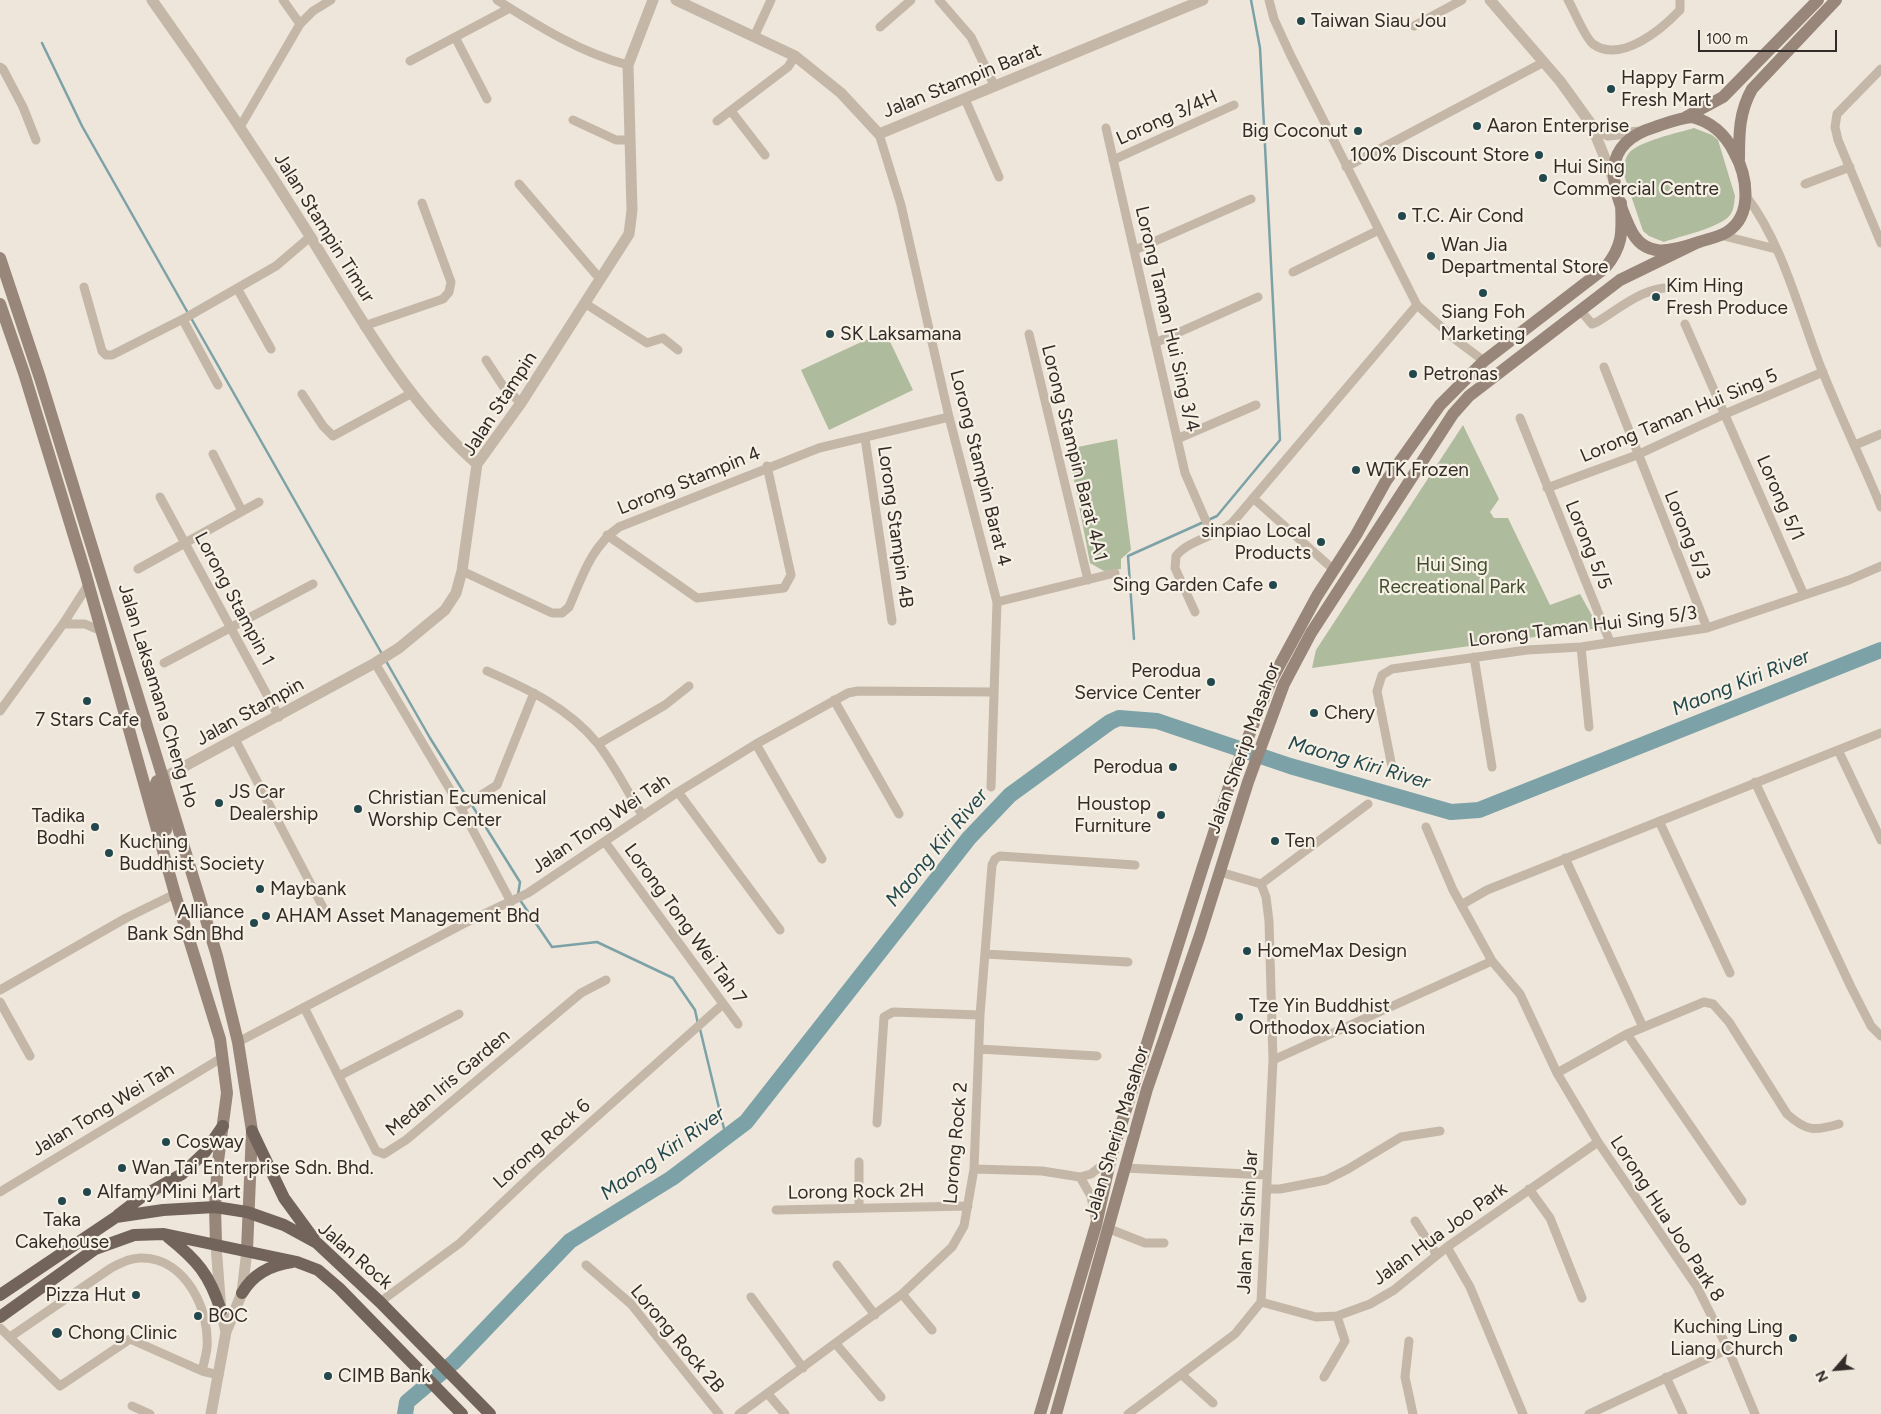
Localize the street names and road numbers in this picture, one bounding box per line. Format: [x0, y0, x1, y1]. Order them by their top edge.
street label: Jalan Stampin Barat [879, 39, 1045, 123]
street label: Lorong 3/4H [1113, 86, 1221, 150]
street label: Jalan Stampin Timur [269, 149, 379, 307]
street label: Lorong Taman Hui Sing 3/4 [1130, 204, 1204, 434]
street label: Lorong Stampin Barat 4A1 [1036, 342, 1112, 564]
street label: Jalan Stampin [458, 348, 542, 460]
street label: Lorong Taman Hui Sing 5 [1577, 364, 1781, 468]
street label: Lorong Stampin Barat 4 [945, 368, 1015, 568]
street label: Lorong Stampin 4 [614, 442, 764, 520]
street label: Lorong Stampin 4B [872, 444, 918, 610]
street label: Lorong 5/1 [1751, 452, 1809, 544]
street label: Lorong 5/3 [1659, 487, 1715, 583]
street label: Lorong 5/5 [1560, 497, 1616, 593]
street label: Lorong Stampin 1 [189, 528, 279, 670]
street label: Jalan Laksamana Cheng Ho [113, 581, 203, 811]
street label: Lorong Taman Hui Sing 5/3 [1467, 602, 1699, 652]
street label: Jalan Sherip Masahor [1202, 659, 1286, 837]
street label: Jalan Stampin [192, 673, 308, 751]
street label: Jalan Tong Wei Tah [527, 769, 675, 879]
street label: Lorong Tong Wei Tah 7 [619, 839, 751, 1009]
street label: Medan Iris Garden [381, 1025, 515, 1141]
street label: Jalan Sherip Masahor [1080, 1043, 1154, 1223]
street label: Jalan Tong Wei Tah [28, 1059, 178, 1161]
street label: Lorong Rock 2 [939, 1081, 973, 1205]
street label: Lorong Rock 6 [489, 1094, 595, 1194]
street label: Lorong Hua Joo Park 8 [1605, 1132, 1729, 1306]
street label: Jalan Tai Shin Jar [1233, 1149, 1263, 1295]
street label: Jalan Hua Joo Park [1368, 1178, 1512, 1290]
street label: Lorong Rock 2H [787, 1179, 925, 1205]
street label: Jalan Rock [313, 1218, 397, 1294]
street label: Lorong Rock 2B [625, 1280, 729, 1398]

